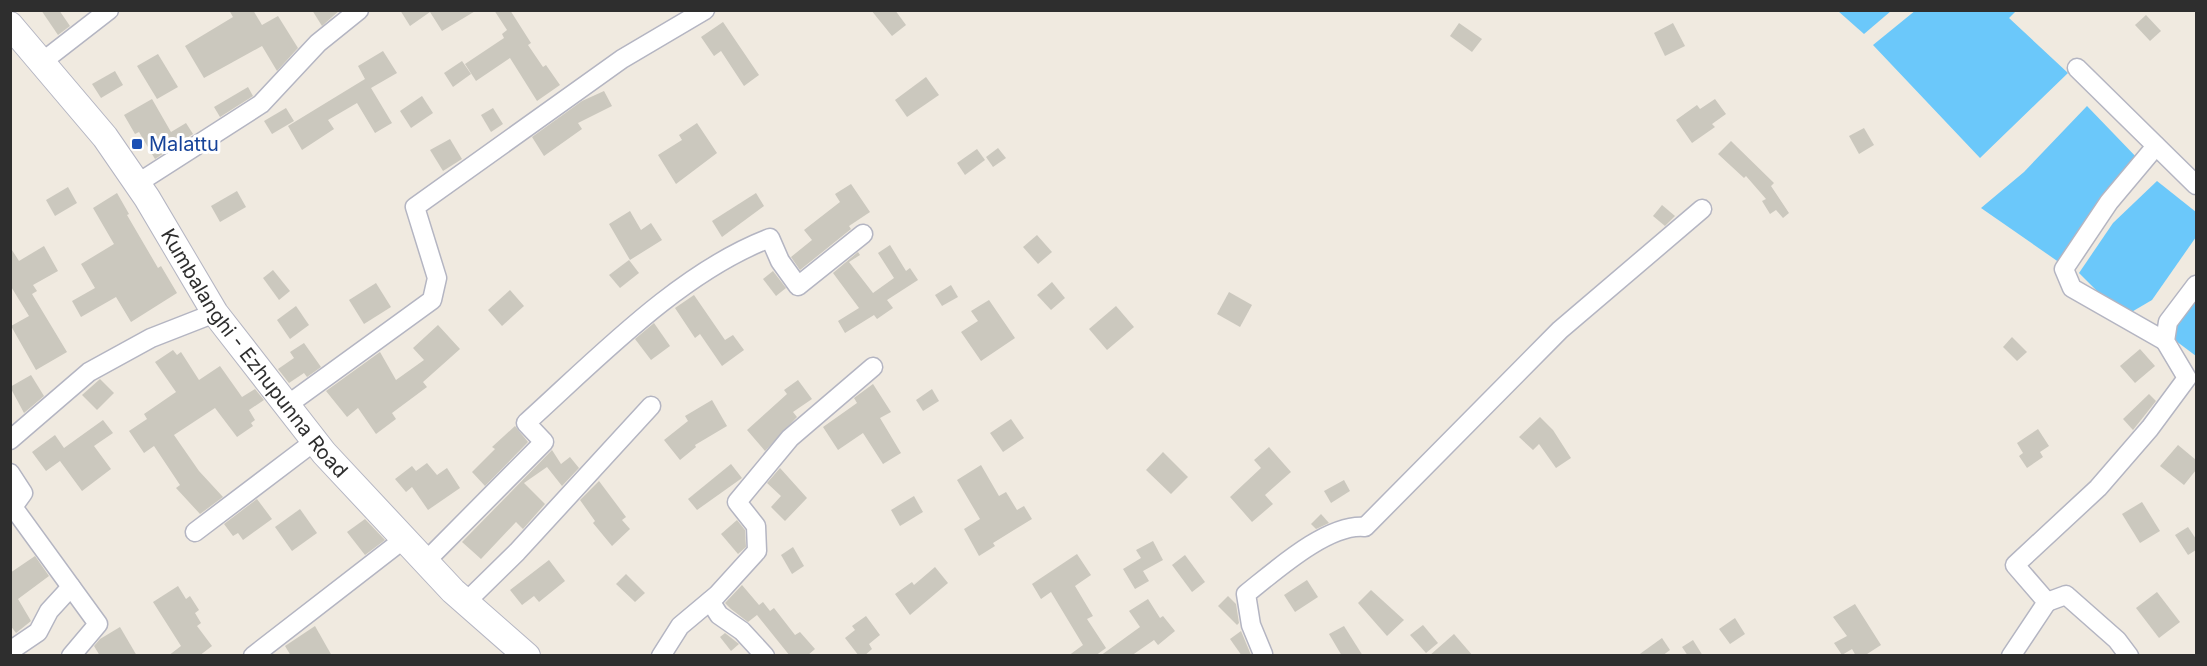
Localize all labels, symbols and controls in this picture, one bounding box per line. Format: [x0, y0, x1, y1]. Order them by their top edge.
place label: Malattu [149, 132, 219, 156]
marker: Malattu [130, 137, 144, 151]
street label: Kumbalanghi - Ezhupunna Road [156, 224, 353, 483]

